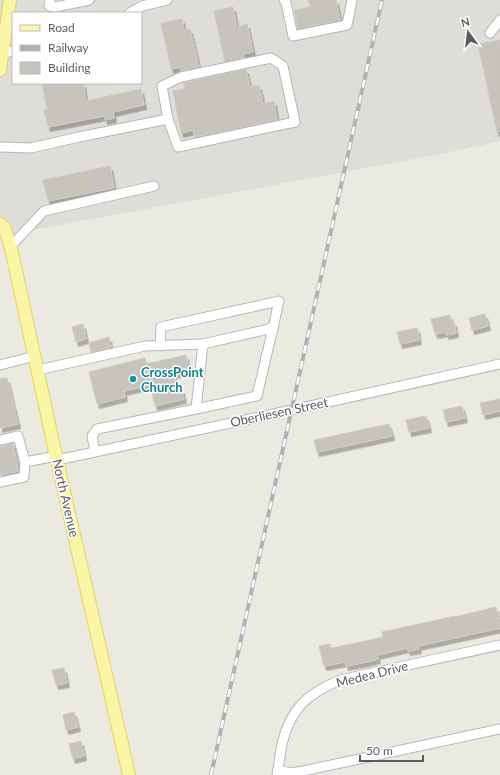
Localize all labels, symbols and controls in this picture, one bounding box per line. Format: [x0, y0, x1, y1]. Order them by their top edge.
legend [12, 12, 142, 84]
north arrow [448, 12, 488, 52]
text: N [460, 14, 471, 29]
text: Road [48, 20, 75, 35]
text: Railway [48, 40, 89, 55]
text: Building [48, 60, 91, 75]
place label: CrossPoint Church [141, 364, 204, 395]
marker: CrossPoint Church [128, 374, 138, 384]
street label: Oberliesen Street [229, 394, 330, 430]
street label: North Avenue [49, 457, 83, 539]
street label: Medea Drive [334, 657, 410, 691]
scale bar [360, 737, 423, 763]
text: 50 m [366, 743, 393, 758]

